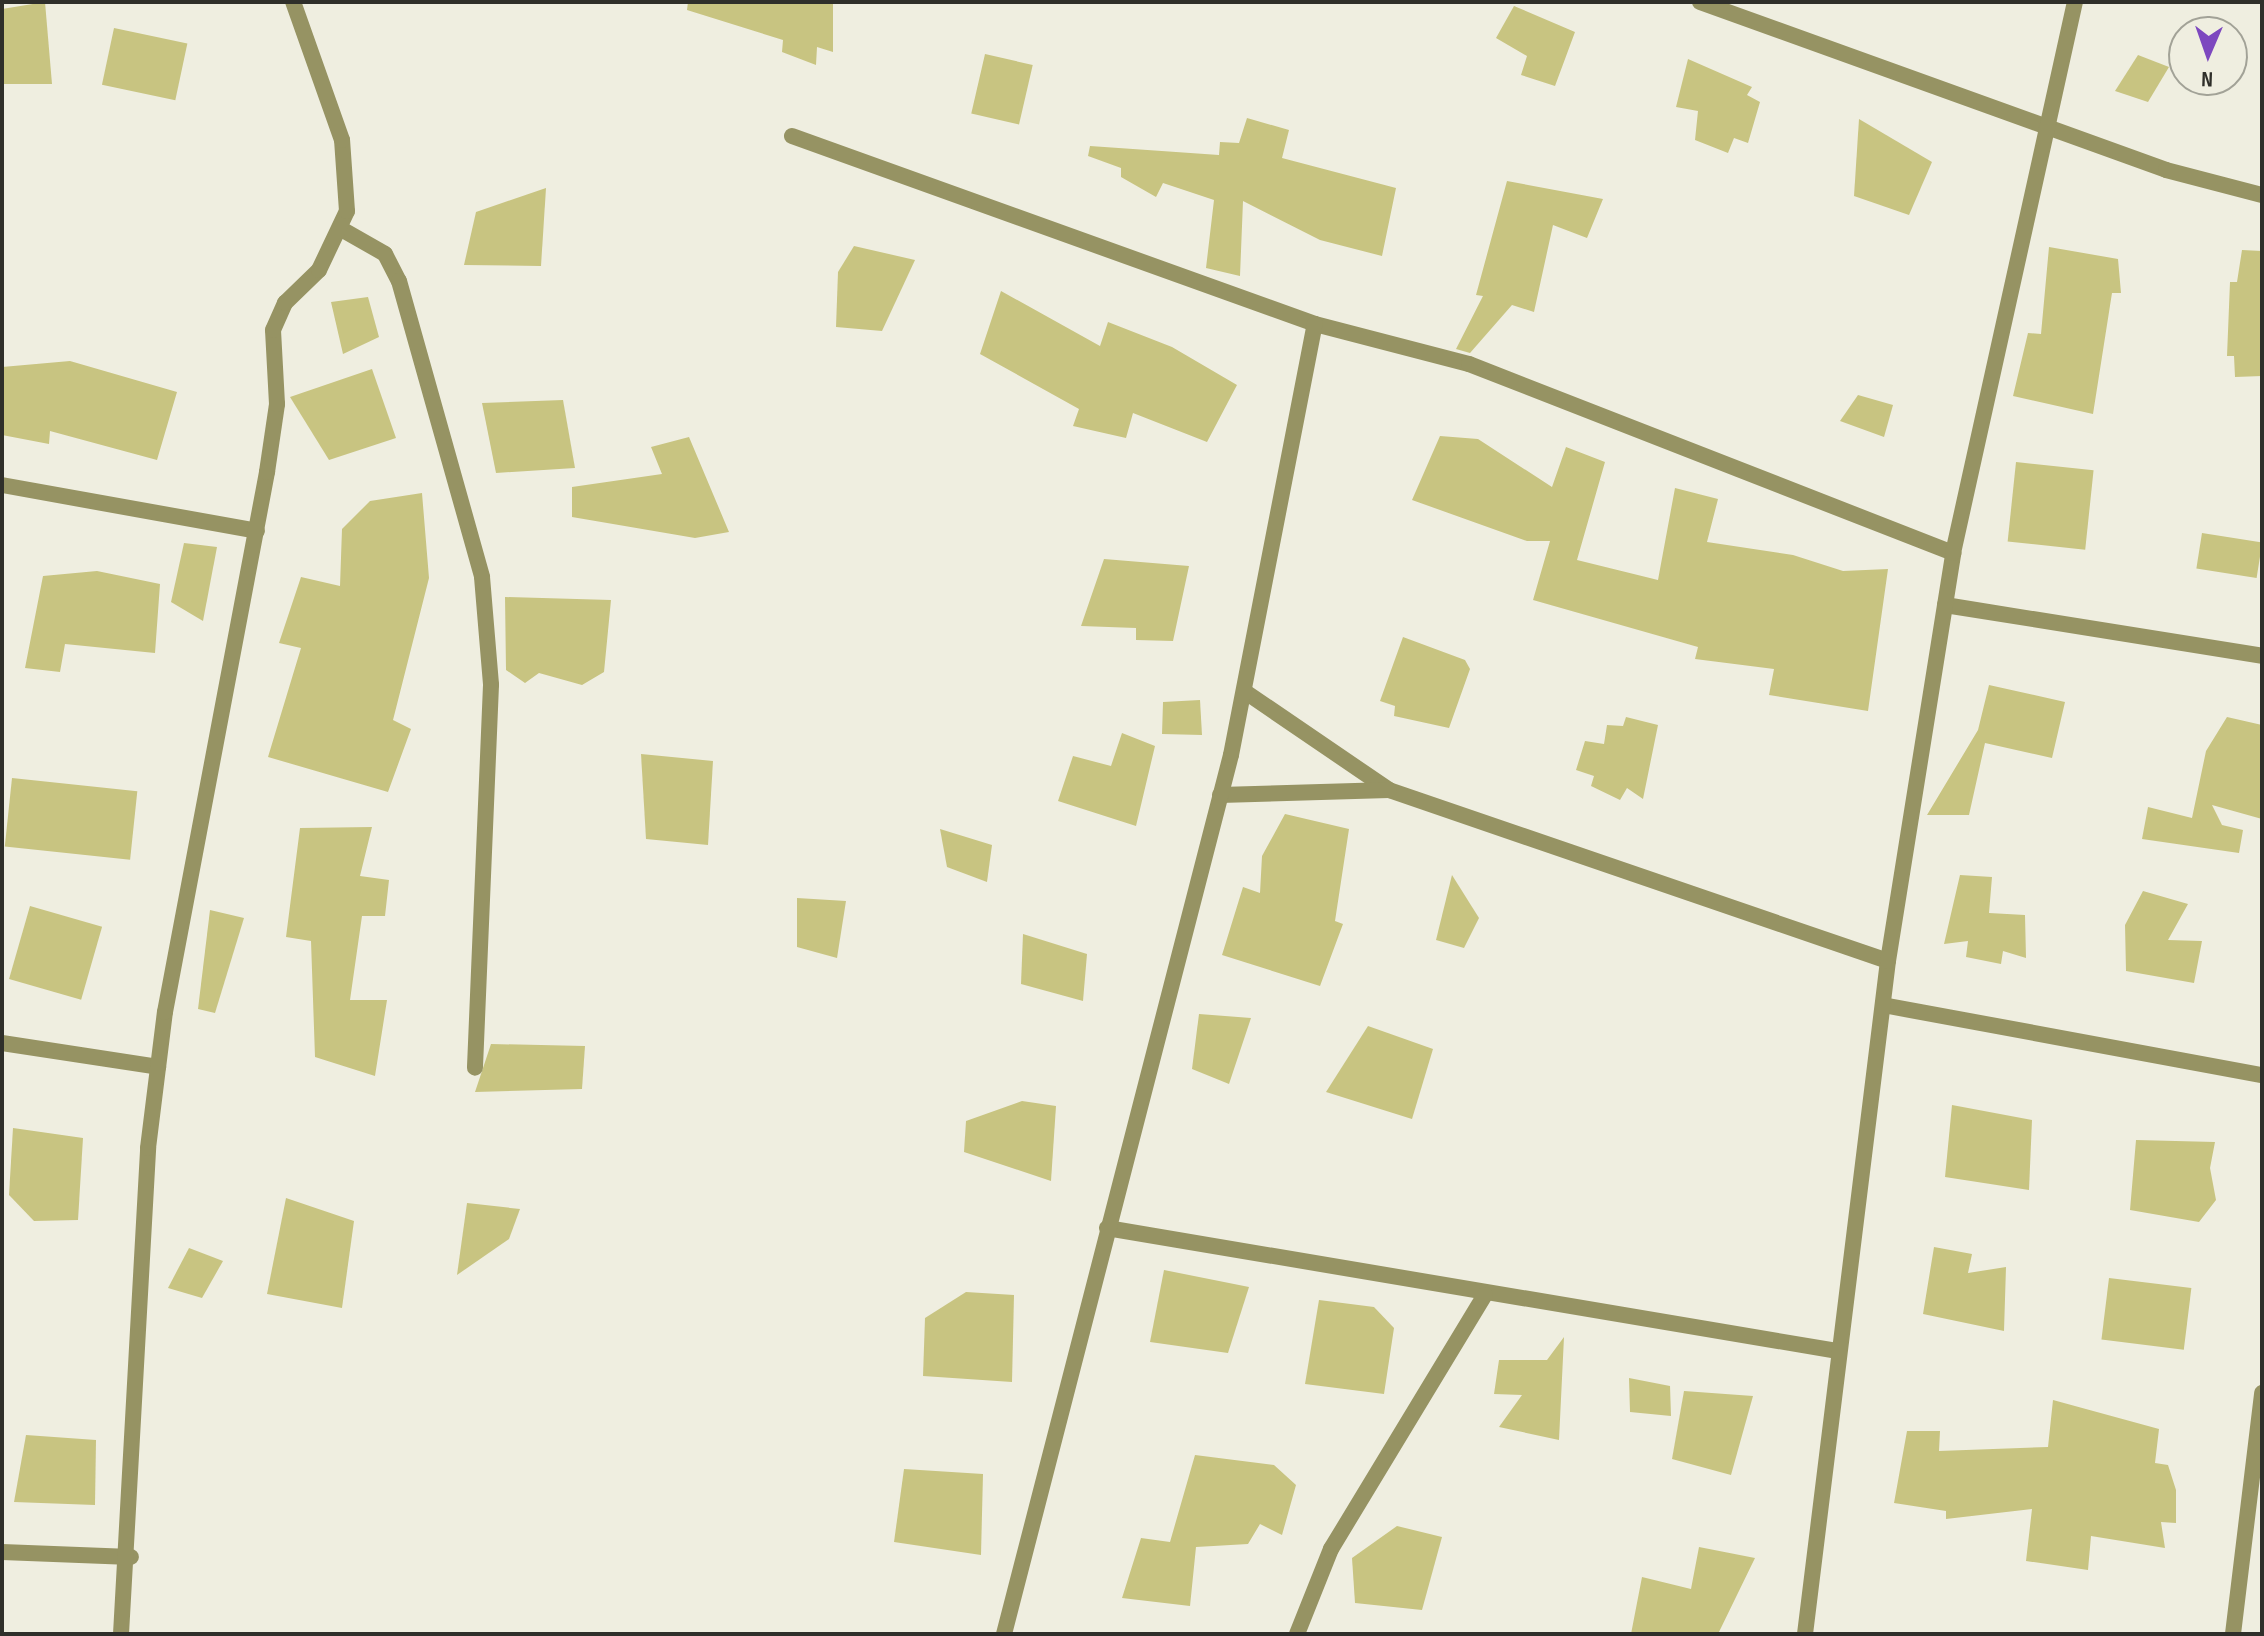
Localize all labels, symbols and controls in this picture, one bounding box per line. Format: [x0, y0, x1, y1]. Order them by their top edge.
north arrow [2168, 16, 2248, 96]
text: N [2201, 65, 2214, 92]

